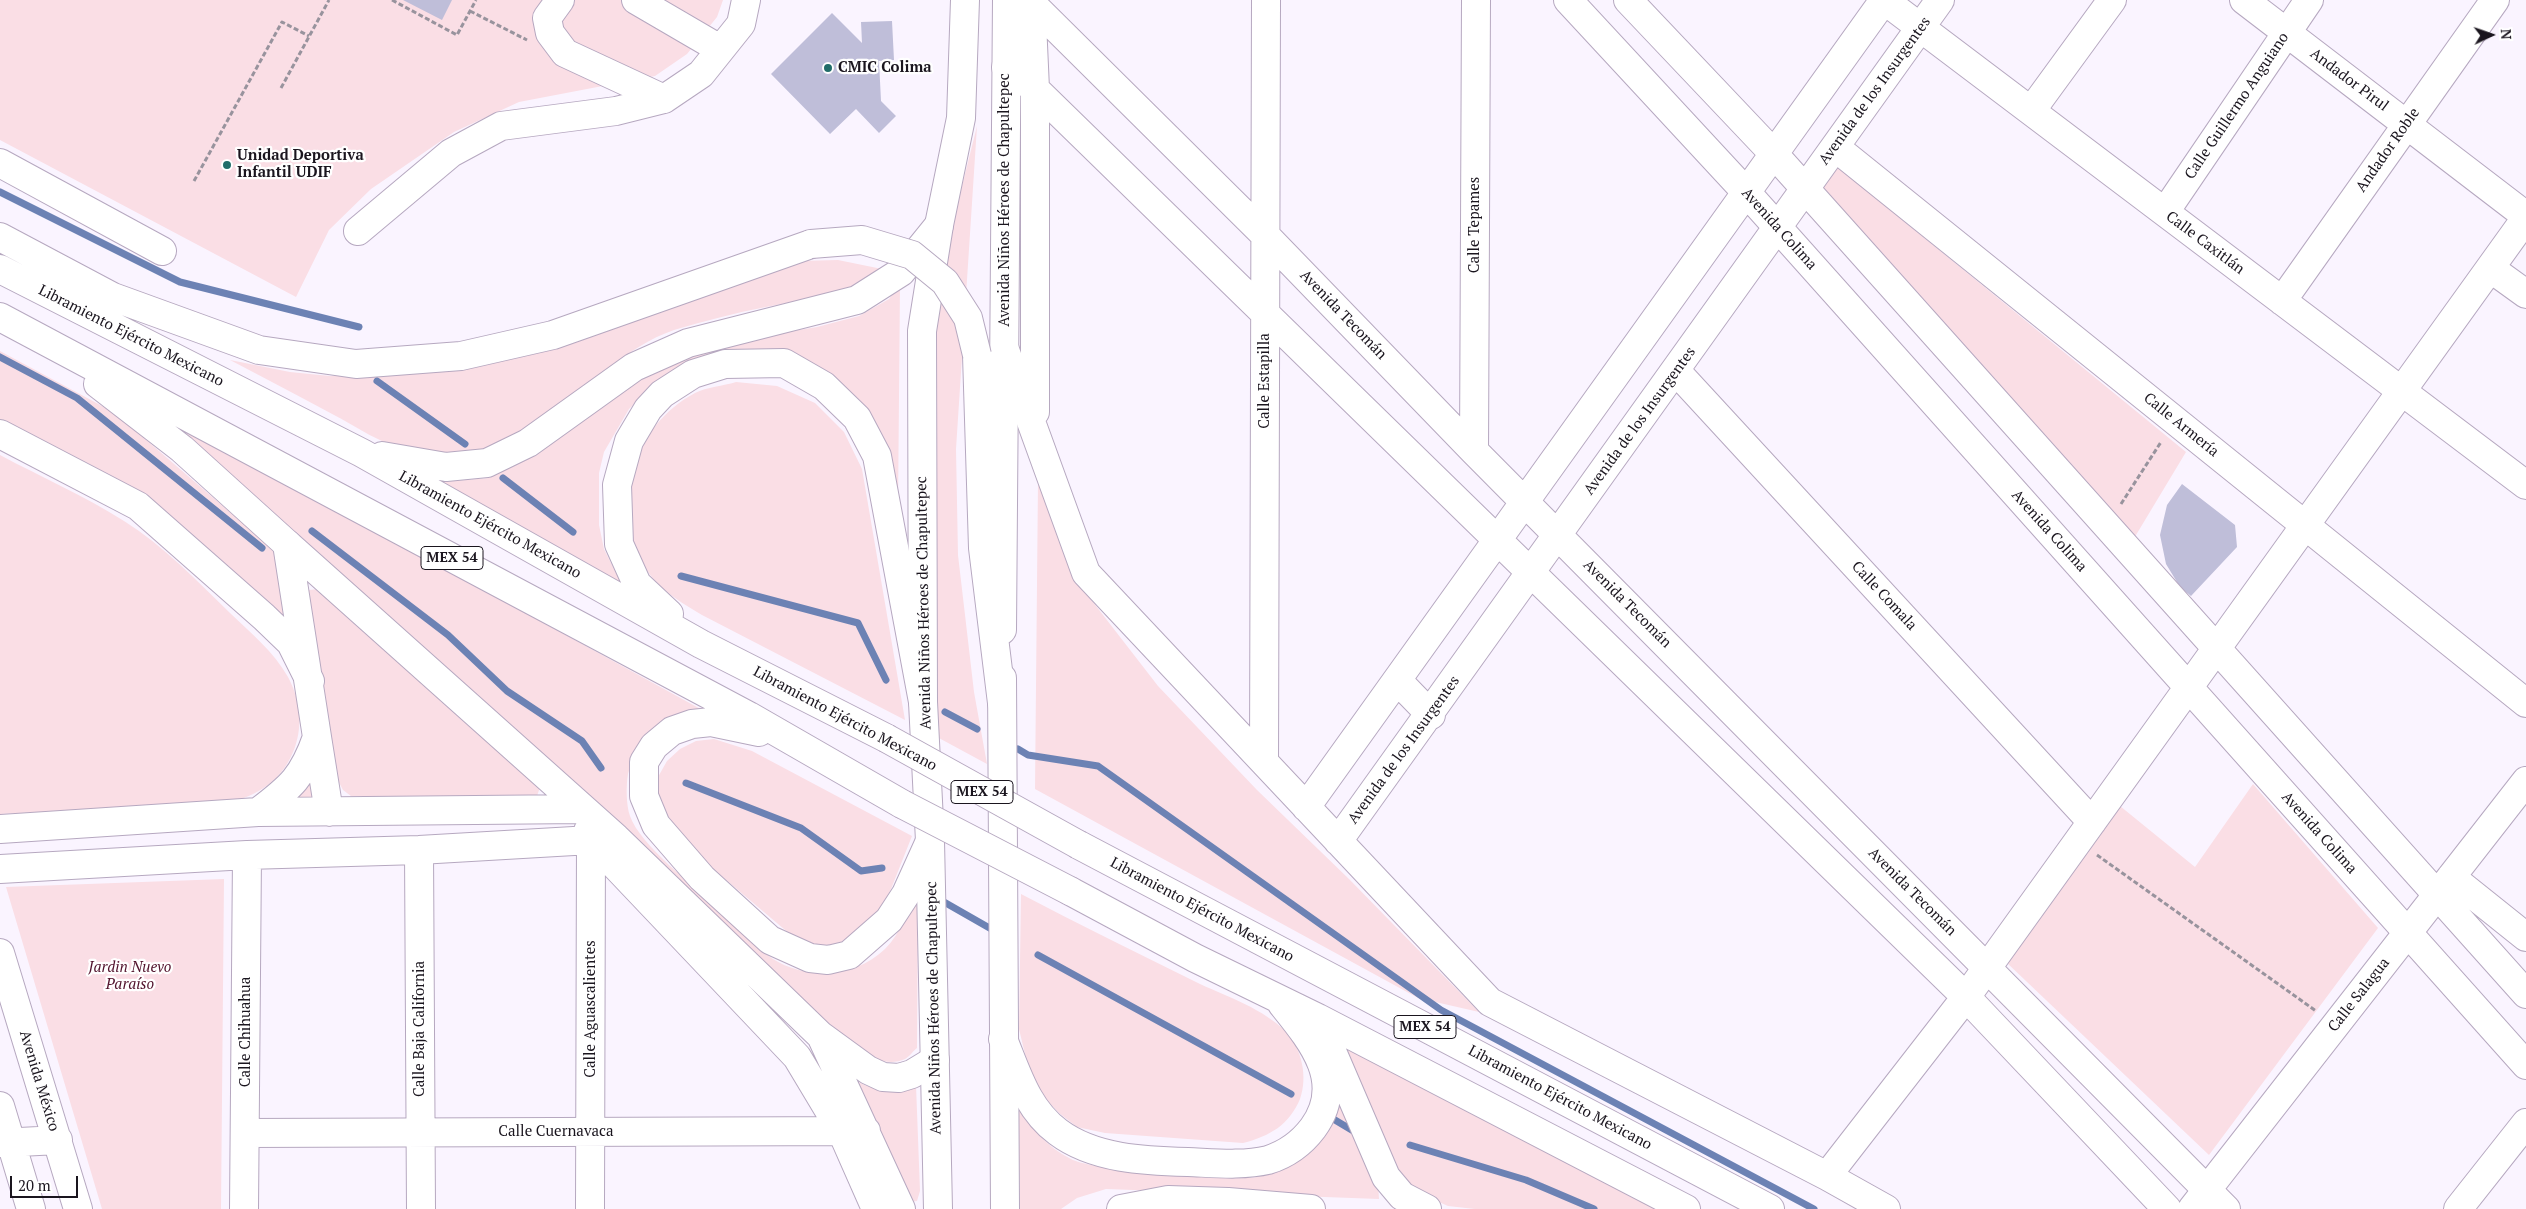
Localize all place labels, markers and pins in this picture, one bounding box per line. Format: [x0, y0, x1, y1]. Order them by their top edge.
place label: CMIC Colima [838, 59, 932, 77]
marker: CMIC Colima [822, 62, 834, 74]
place label: Unidad Deportiva Infantil UDIF [237, 147, 364, 182]
marker: Unidad Deportiva Infantil UDIF [221, 159, 233, 171]

